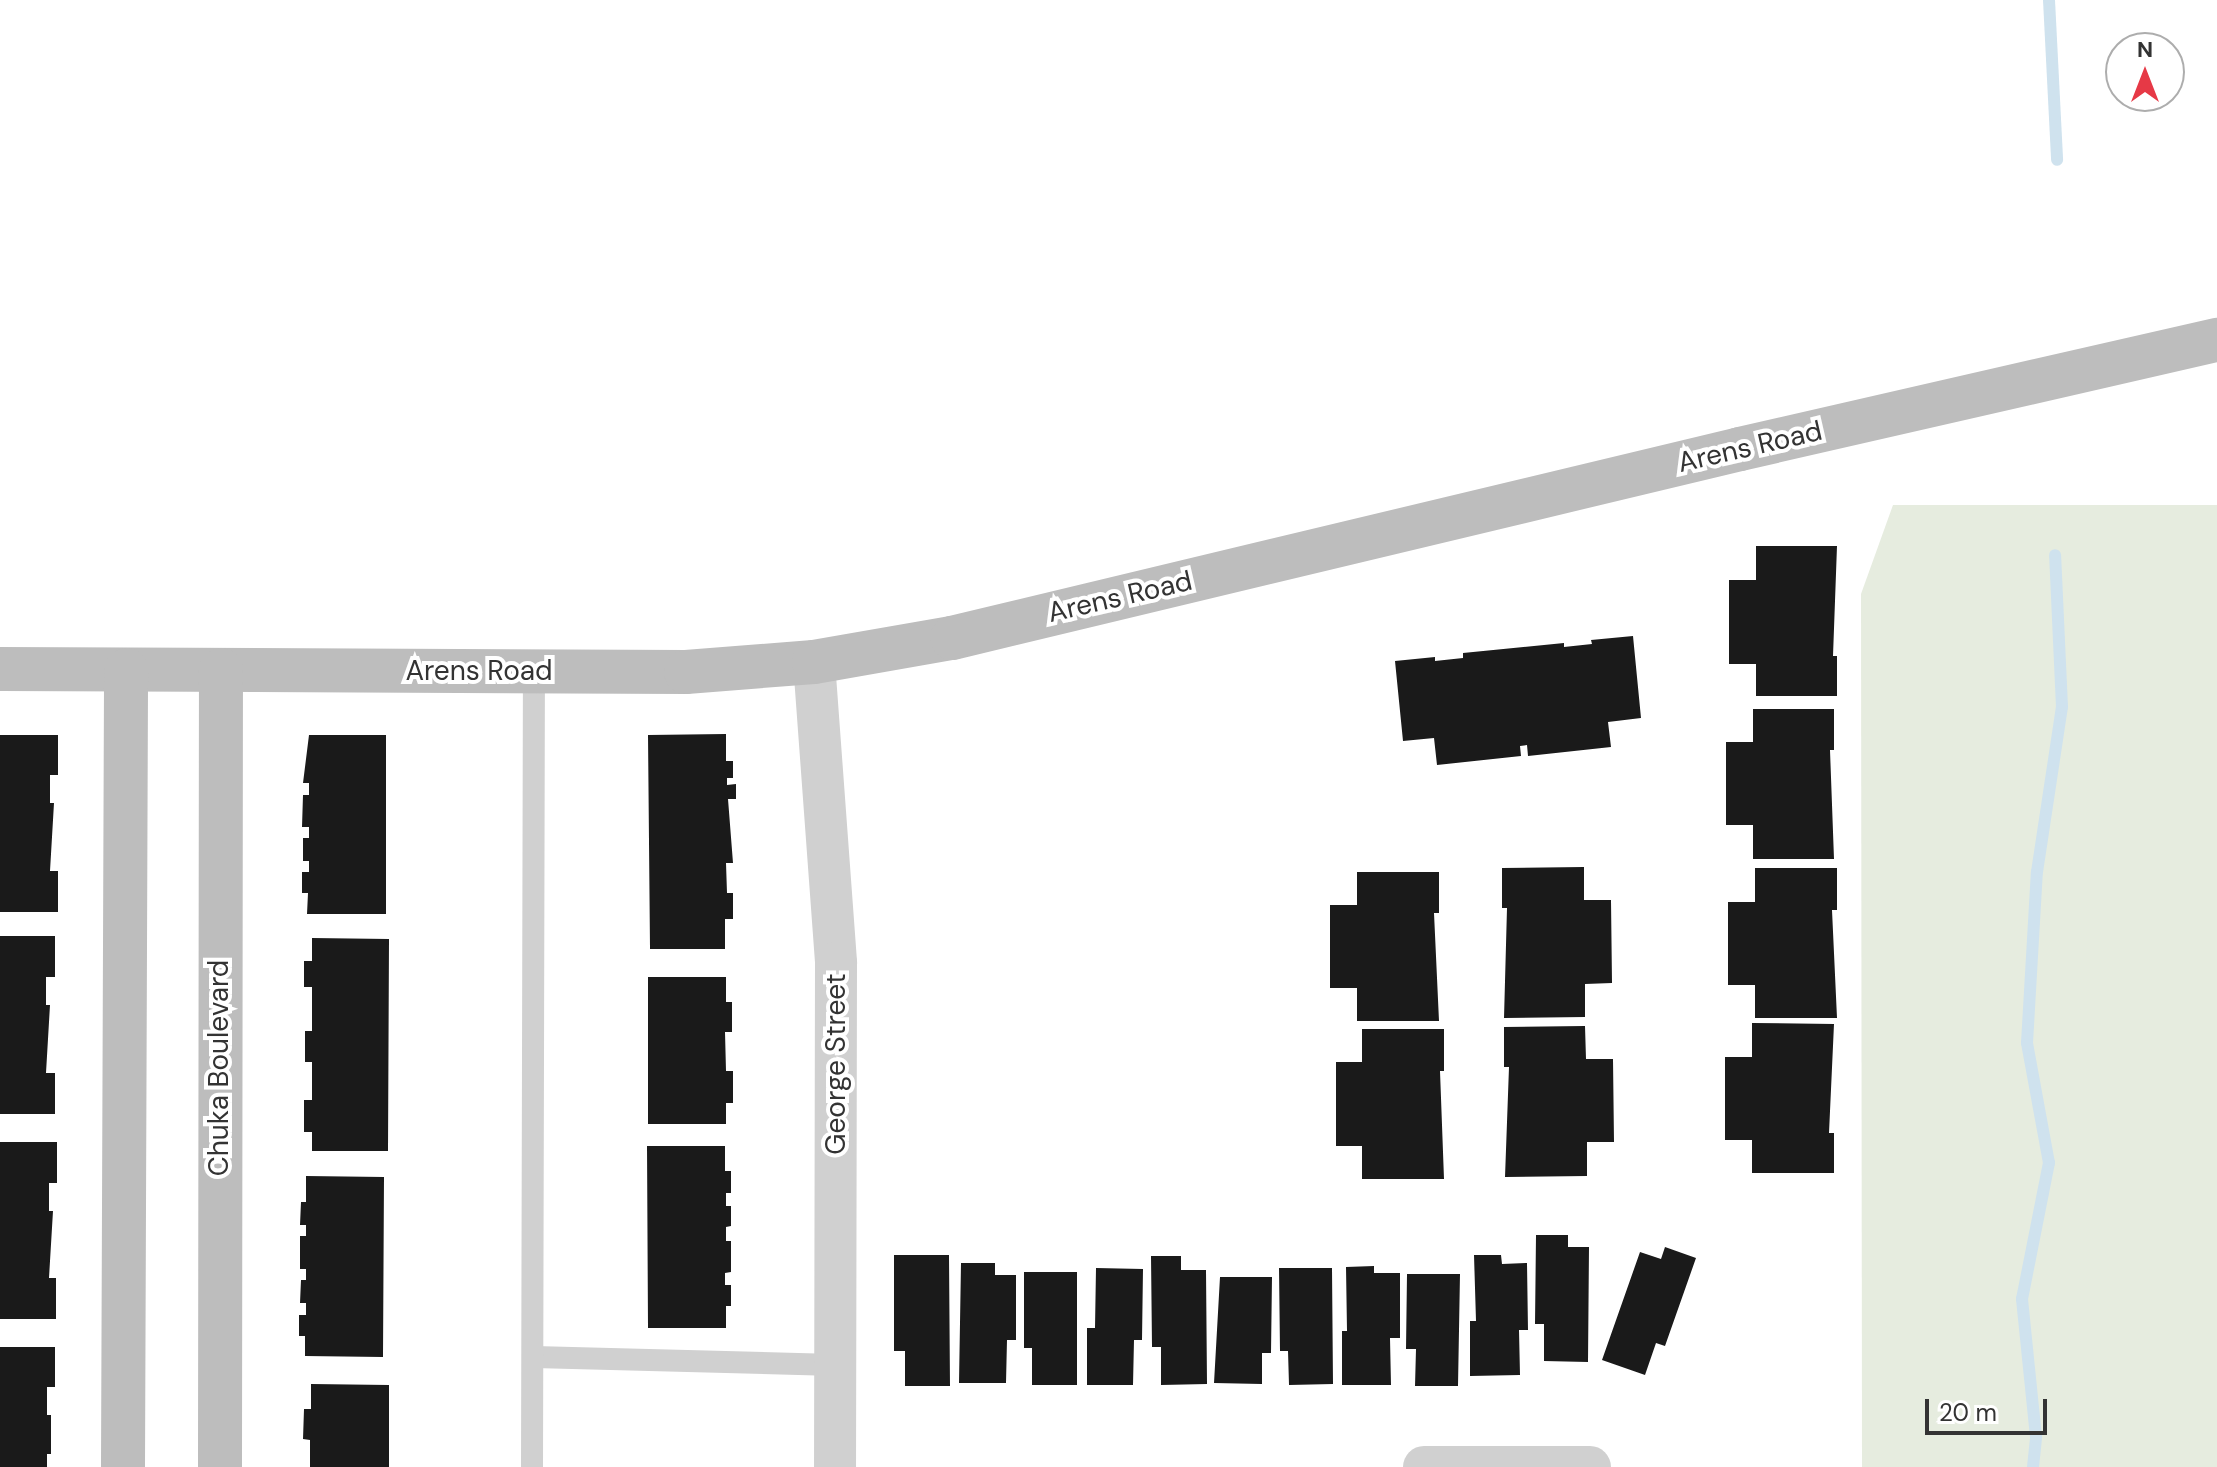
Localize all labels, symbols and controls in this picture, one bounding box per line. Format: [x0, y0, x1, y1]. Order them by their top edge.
north arrow [2105, 32, 2185, 112]
text: N [2137, 35, 2153, 64]
street label: Arens Road [1675, 414, 1825, 480]
street label: Arens Road [1045, 564, 1195, 630]
street label: Arens Road [405, 654, 553, 688]
street label: Chuka Boulevard [202, 960, 236, 1176]
street label: George Street [819, 973, 853, 1155]
scale bar [1929, 1383, 2051, 1433]
text: 20 m [1939, 1397, 1997, 1428]

